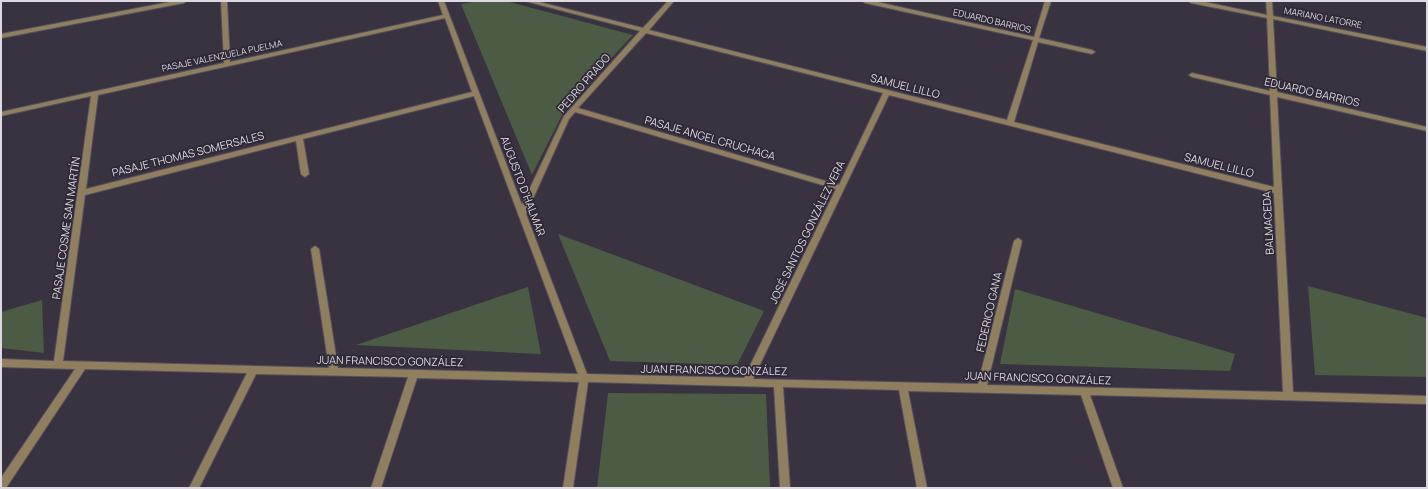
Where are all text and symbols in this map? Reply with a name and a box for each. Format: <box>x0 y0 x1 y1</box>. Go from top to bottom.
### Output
street label: MARIANO LATORRE <box>1283 4 1363 31</box>
street label: EDUARDO BARRIOS <box>952 5 1033 36</box>
street label: PASAJE VALENZUELA PUELMA <box>160 36 284 75</box>
street label: PEDRO PRADO <box>554 50 613 115</box>
street label: SAMUEL LILLO <box>869 70 942 101</box>
street label: EDUARDO BARRIOS <box>1263 73 1361 110</box>
street label: PASAJE ANGEL CRUCHAGA <box>643 112 777 163</box>
street label: PASAJE THOMAS SOMERSALES <box>110 127 266 180</box>
street label: AUGUSTO D'HALMAR <box>497 134 550 238</box>
street label: SAMUEL LILLO <box>1183 149 1256 180</box>
street label: PASAJE COSME SAN MARTÍN <box>48 156 83 300</box>
street label: JOSÉ SANTOS GONZÁLEZ VERA <box>765 158 848 306</box>
street label: BALMACEDA <box>1258 191 1277 255</box>
street label: FEDERICO GANA <box>972 270 1005 354</box>
street label: JUAN FRANCISCO GONZÁLEZ <box>316 352 464 369</box>
street label: JUAN FRANCISCO GONZÁLEZ <box>640 361 788 378</box>
street label: JUAN FRANCISCO GONZÁLEZ <box>964 367 1112 388</box>

